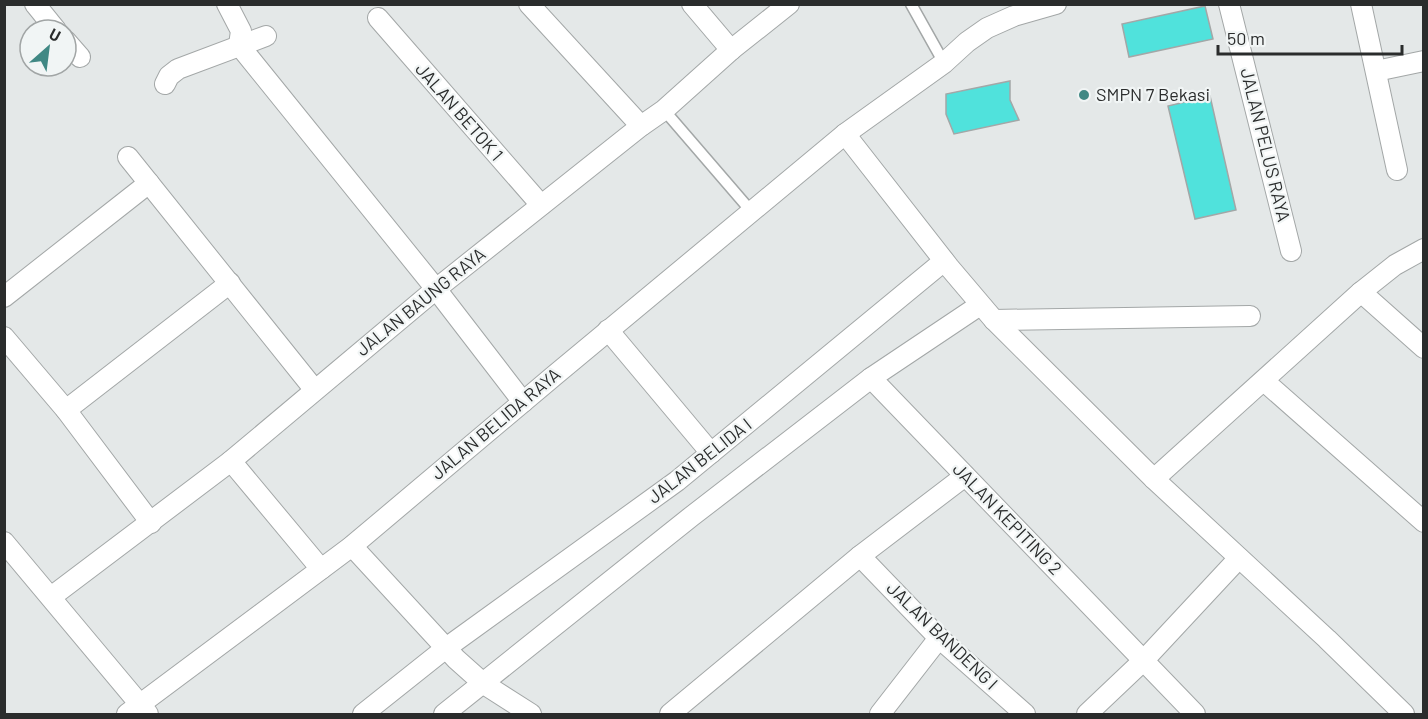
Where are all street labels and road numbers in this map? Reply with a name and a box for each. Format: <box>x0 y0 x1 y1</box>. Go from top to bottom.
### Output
street label: JALAN BETOK 1 <box>411 58 508 165</box>
street label: JALAN PELUS RAYA <box>1236 66 1296 224</box>
street label: JALAN BAUNG RAYA <box>351 242 490 360</box>
street label: JALAN BELIDA RAYA <box>426 363 565 484</box>
street label: JALAN BELIDA I <box>643 413 756 508</box>
street label: JALAN KEPITING 2 <box>949 458 1067 579</box>
street label: JALAN BANDENG I <box>883 577 1003 694</box>

